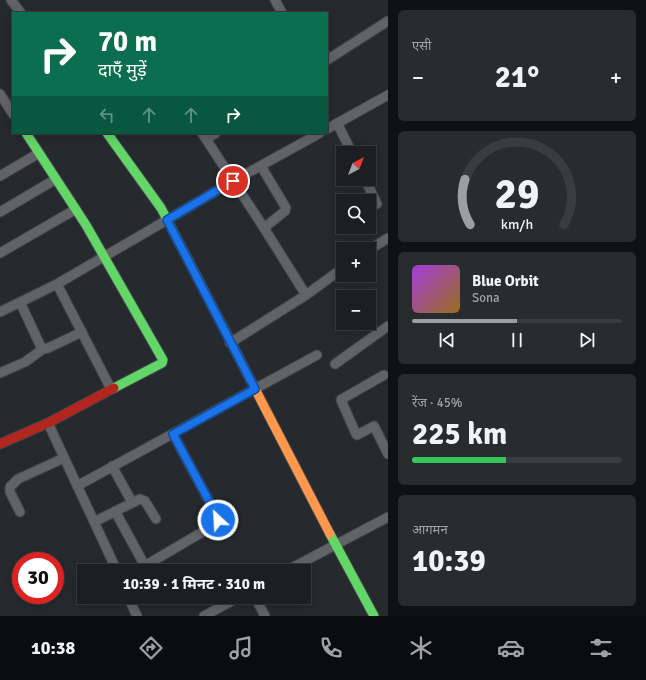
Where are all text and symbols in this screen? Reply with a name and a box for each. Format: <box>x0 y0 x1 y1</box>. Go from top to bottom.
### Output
text: 70 m <box>98 25 157 59</box>
icon: right <box>32 28 84 80</box>
text: एसी <box>412 38 431 54</box>
text: दाएँ मुड़ें <box>98 59 147 81</box>
text: 21° <box>495 59 539 96</box>
text: − <box>412 64 424 91</box>
text: + <box>610 64 622 91</box>
icon: left <box>96 104 118 126</box>
icon: ahead <box>138 104 160 126</box>
icon: ahead <box>180 104 202 126</box>
icon: right <box>222 104 244 126</box>
north arrow <box>336 146 376 186</box>
map controls <box>336 146 376 330</box>
pin <box>216 164 250 198</box>
text: 29 <box>495 169 539 220</box>
icon: arrive <box>222 170 244 192</box>
button: search <box>336 194 376 234</box>
text: km/h <box>501 215 533 232</box>
button: + <box>336 242 376 282</box>
text: Blue Orbit <box>472 272 539 290</box>
button: − <box>336 290 376 330</box>
text: Sona <box>472 290 500 306</box>
icon: previous <box>436 329 458 351</box>
icon: pause <box>506 329 528 351</box>
icon: next <box>576 329 598 351</box>
text: रेंज · 45% <box>412 395 462 411</box>
text: 225 km <box>412 416 507 453</box>
position arrow <box>197 499 239 541</box>
text: आगमन <box>412 522 448 538</box>
text: 10:39 <box>412 543 486 580</box>
speed limit sign: 30 <box>12 552 64 604</box>
text: 10:39 · 1 मिनट · 310 m <box>123 575 265 593</box>
icon: directions <box>137 634 165 662</box>
icon: music <box>227 634 255 662</box>
icon: phone <box>317 634 345 662</box>
icon: climate <box>407 634 435 662</box>
icon: car <box>497 634 525 662</box>
icon: filters <box>587 634 615 662</box>
text: 10:38 <box>31 637 75 659</box>

